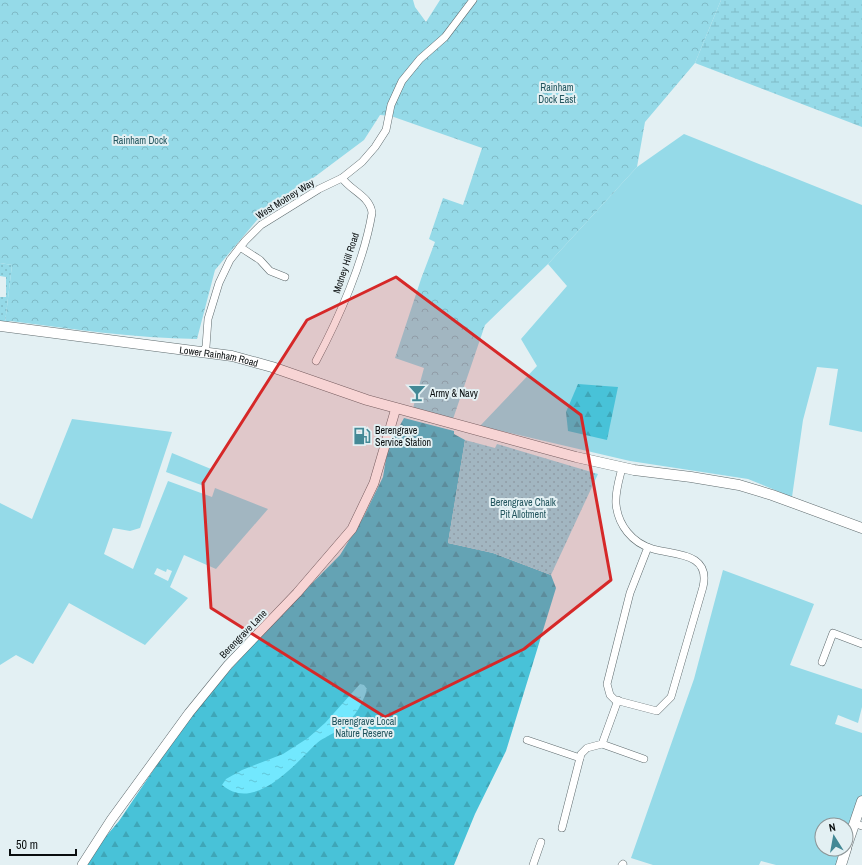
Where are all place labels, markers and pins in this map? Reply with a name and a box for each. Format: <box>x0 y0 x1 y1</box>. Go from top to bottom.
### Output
bar icon: Army & Navy <box>407 383 427 403</box>
place label: Army & Navy <box>429 387 479 400</box>
place label: Berengrave Service Station <box>375 424 431 449</box>
fuel station icon: Berengrave Service Station <box>352 426 372 446</box>

